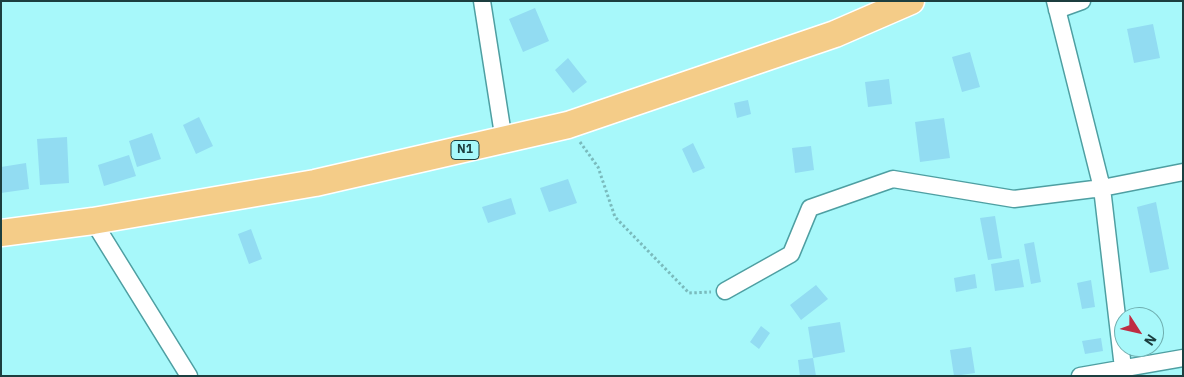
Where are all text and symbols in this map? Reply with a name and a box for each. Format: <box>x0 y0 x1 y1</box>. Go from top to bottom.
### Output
road number: N1 <box>451 140 479 160</box>
north arrow <box>1114 307 1164 357</box>
text: N <box>1140 331 1161 349</box>

